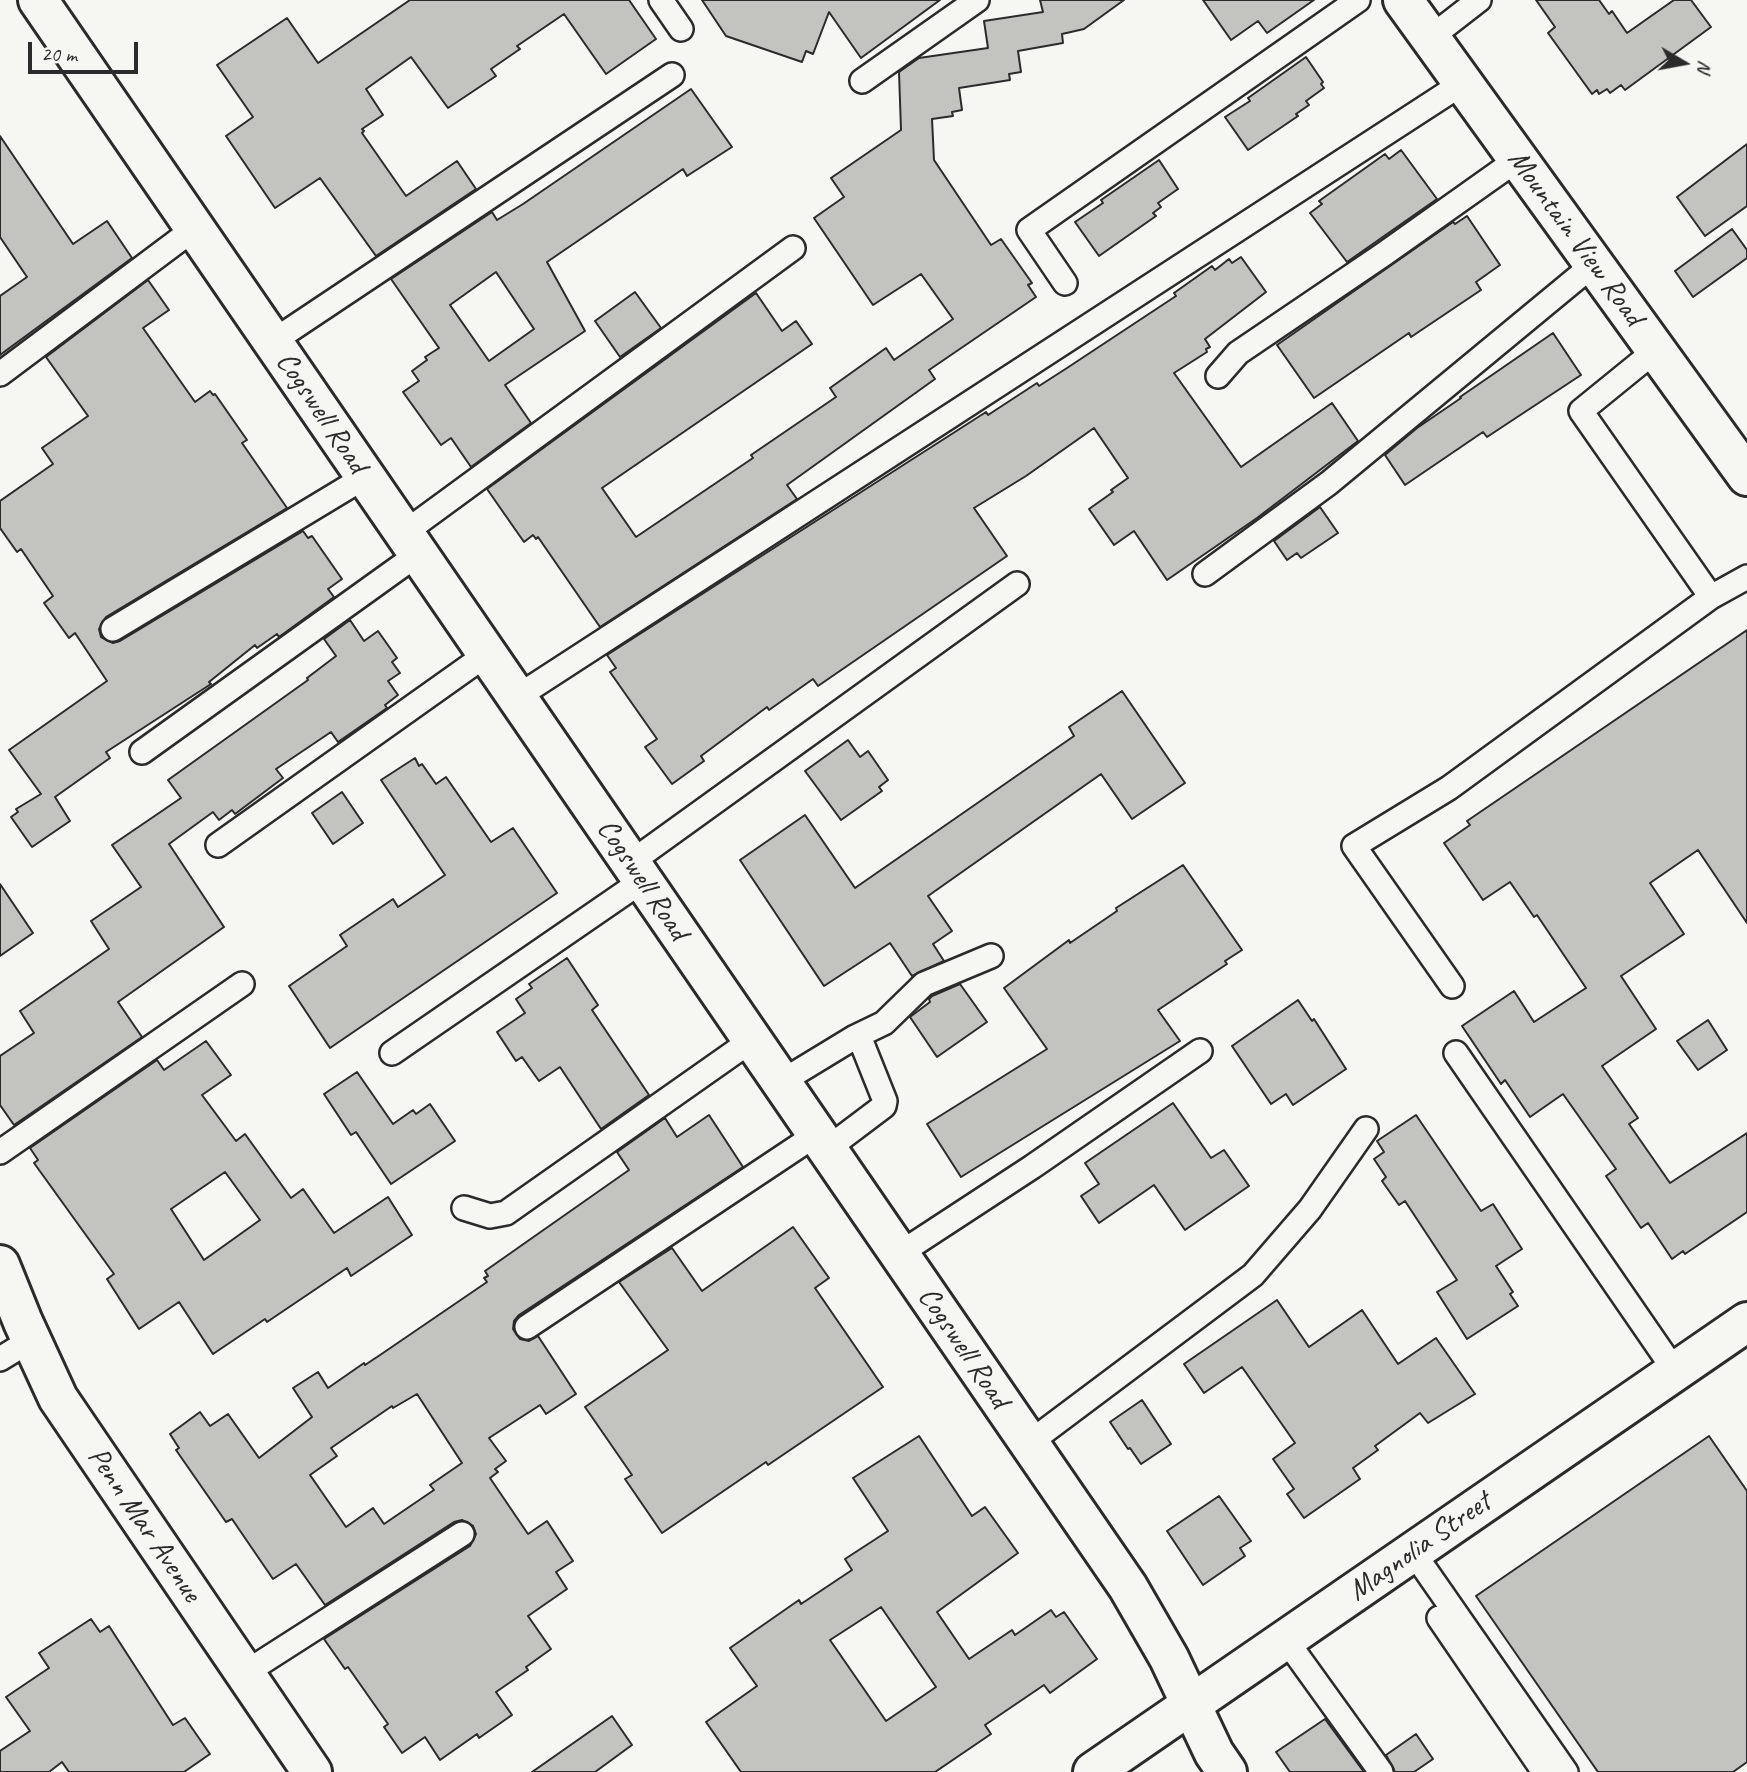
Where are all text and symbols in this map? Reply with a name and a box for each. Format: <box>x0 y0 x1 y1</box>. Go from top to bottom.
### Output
scale bar <box>32 28 142 72</box>
north arrow <box>1649 28 1719 98</box>
text: 20 m <box>41 41 77 67</box>
text: N <box>1692 59 1718 75</box>
street label: Mountain View Road <box>1499 143 1651 333</box>
street label: Cogswell Road <box>267 346 375 480</box>
street label: Cogswell Road <box>588 813 696 947</box>
street label: Cogswell Road <box>909 1281 1017 1415</box>
street label: Penn Mar Avenue <box>79 1441 209 1609</box>
street label: Magnolia Street <box>1342 1485 1498 1609</box>

